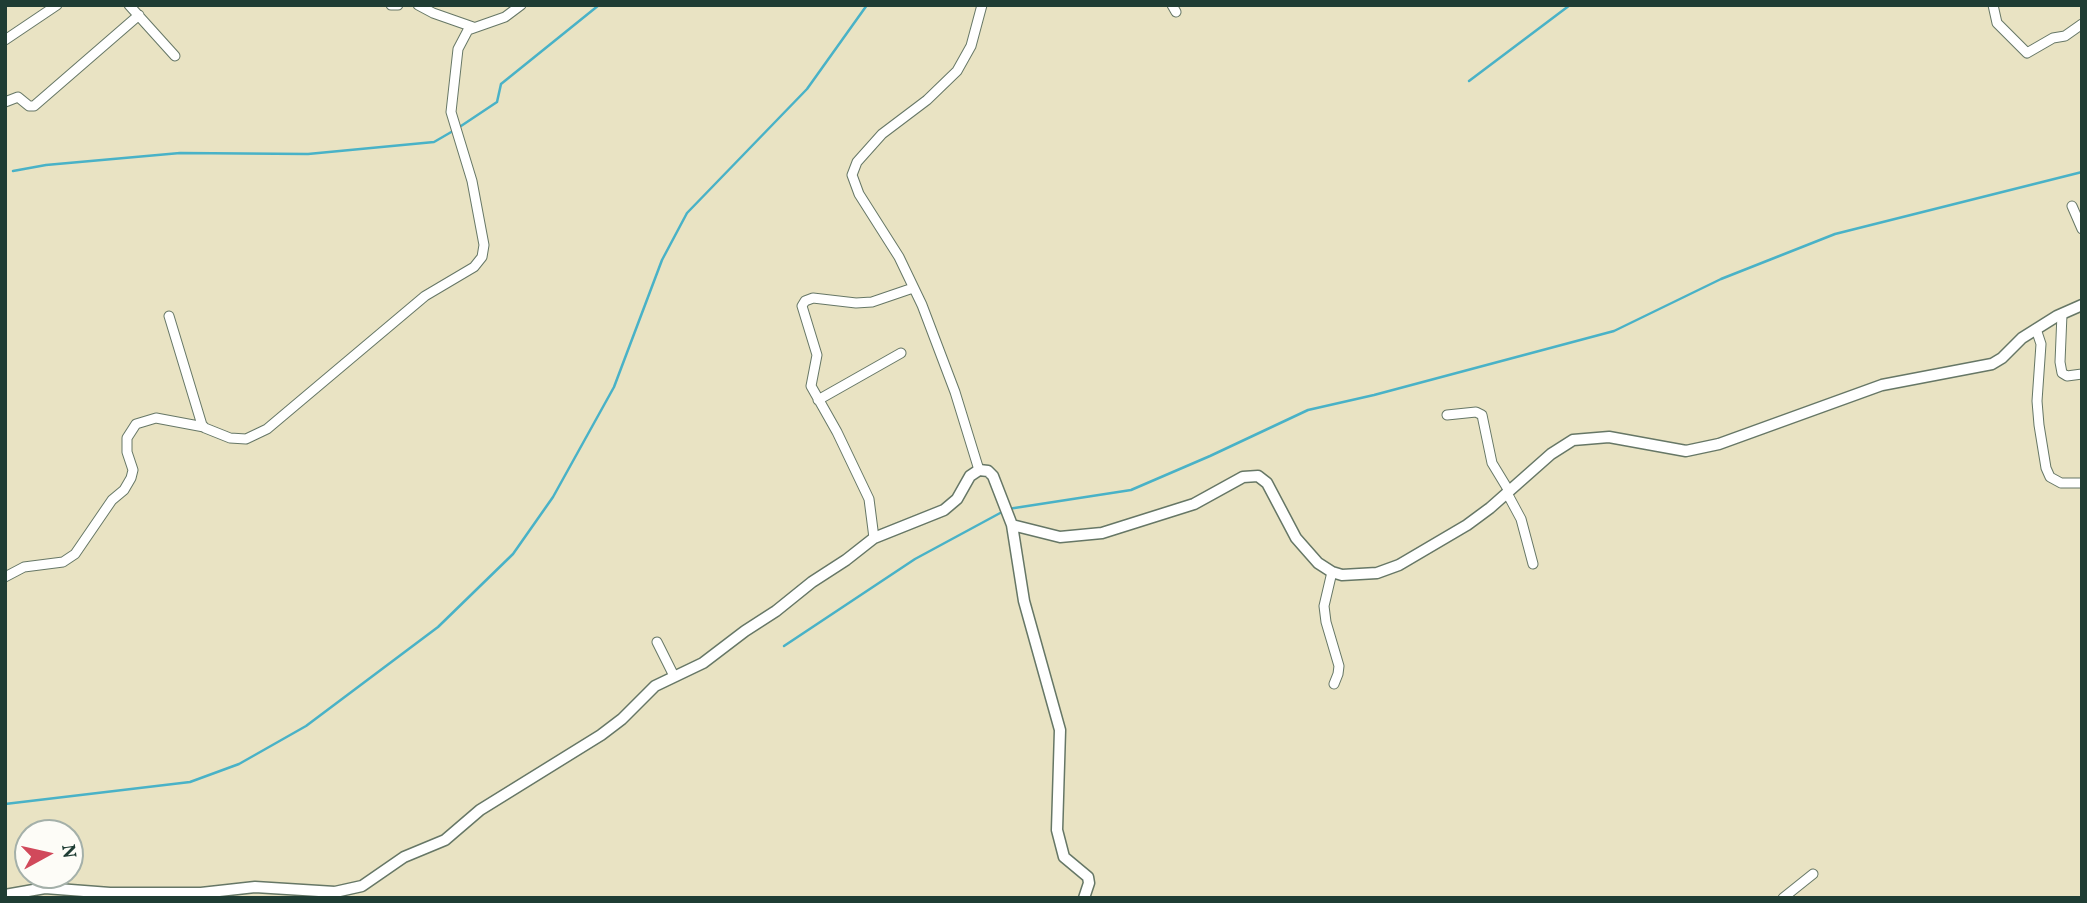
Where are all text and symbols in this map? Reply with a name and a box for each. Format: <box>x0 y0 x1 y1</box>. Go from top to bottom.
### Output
north arrow <box>14 819 84 889</box>
text: N <box>54 843 82 860</box>

